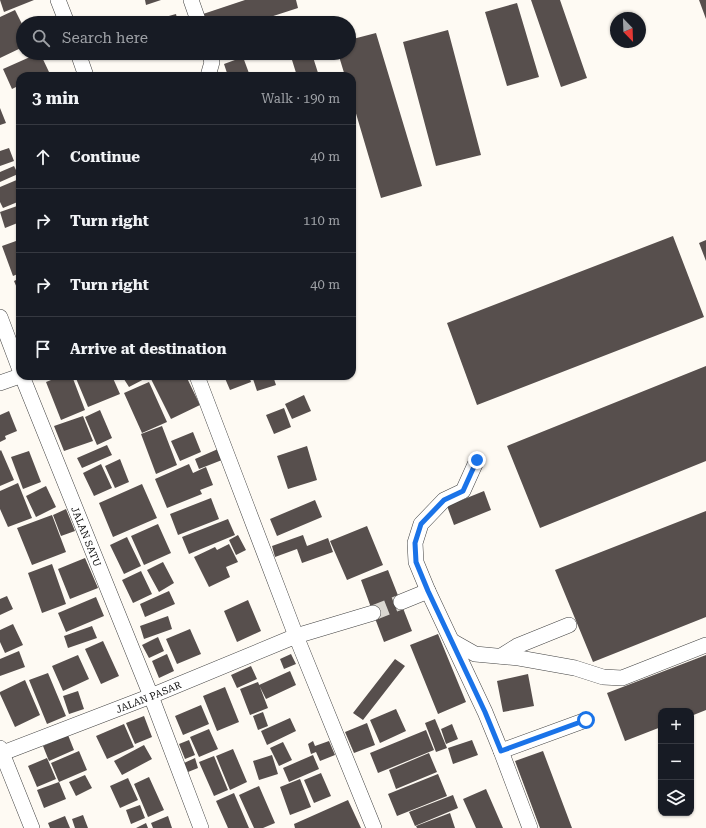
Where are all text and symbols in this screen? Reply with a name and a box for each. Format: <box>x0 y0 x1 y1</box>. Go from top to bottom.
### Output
north arrow <box>610 12 646 48</box>
search box <box>16 16 356 60</box>
icon: search <box>30 27 52 49</box>
text: Search here <box>62 29 148 47</box>
text: 3 min <box>32 88 79 108</box>
text: Walk · 190 m <box>261 91 340 106</box>
icon: ahead <box>32 146 54 168</box>
text: Continue <box>70 148 140 166</box>
text: 40 m <box>310 149 340 164</box>
icon: right <box>32 210 54 232</box>
text: Turn right <box>70 212 149 230</box>
text: 110 m <box>303 213 340 228</box>
icon: right <box>32 274 54 296</box>
text: Turn right <box>70 276 149 294</box>
text: 40 m <box>310 277 340 292</box>
icon: arrive <box>32 338 54 360</box>
text: Arrive at destination <box>70 340 226 358</box>
route end <box>468 451 486 469</box>
street label: JALAN SATU <box>69 505 103 568</box>
street label: JALAN PASAR <box>114 679 183 715</box>
map controls <box>658 708 694 816</box>
button: + <box>658 708 694 744</box>
route start <box>577 711 595 729</box>
button: − <box>658 744 694 780</box>
button: layers <box>658 780 694 816</box>

